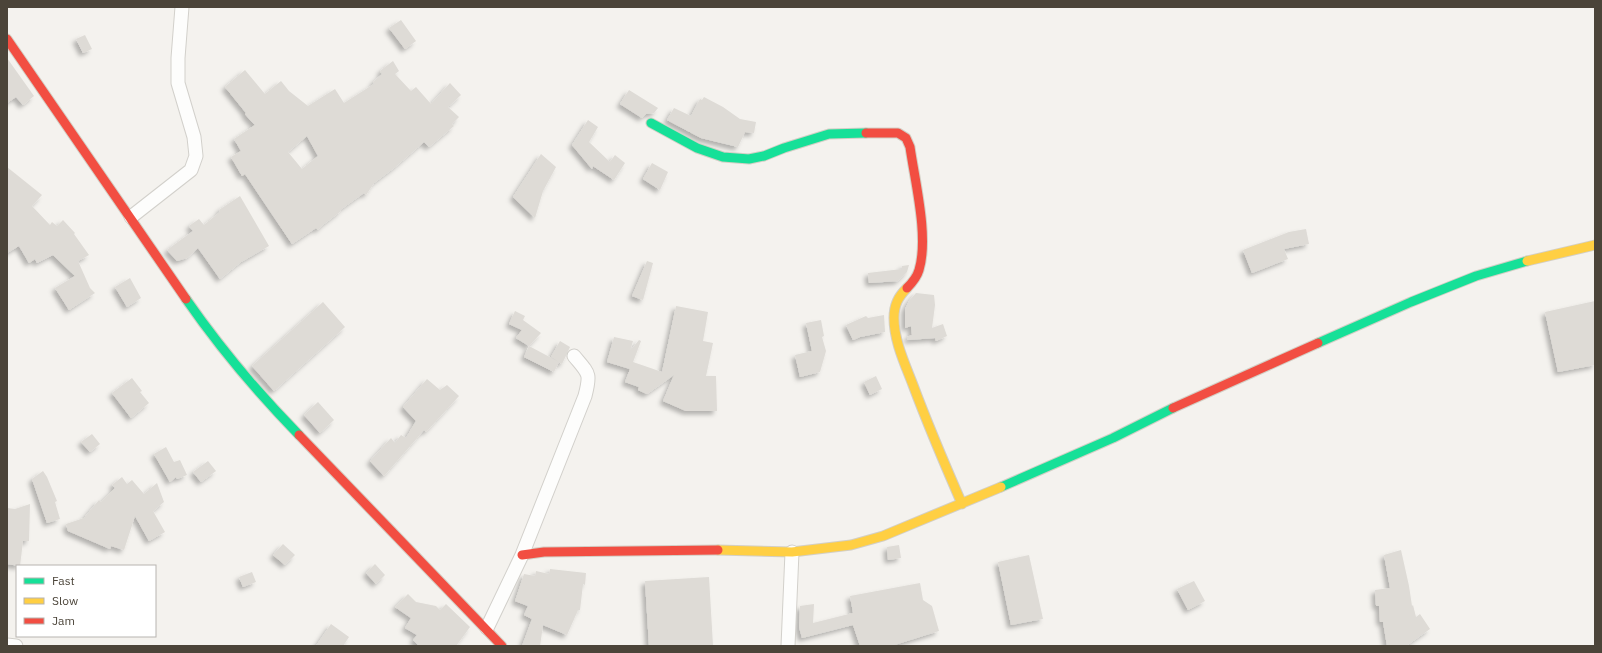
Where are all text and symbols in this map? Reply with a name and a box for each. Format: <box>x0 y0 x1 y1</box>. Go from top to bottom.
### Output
legend <box>16 565 156 637</box>
text: Fast <box>52 573 75 588</box>
text: Slow <box>52 593 78 608</box>
text: Jam <box>52 613 75 628</box>

